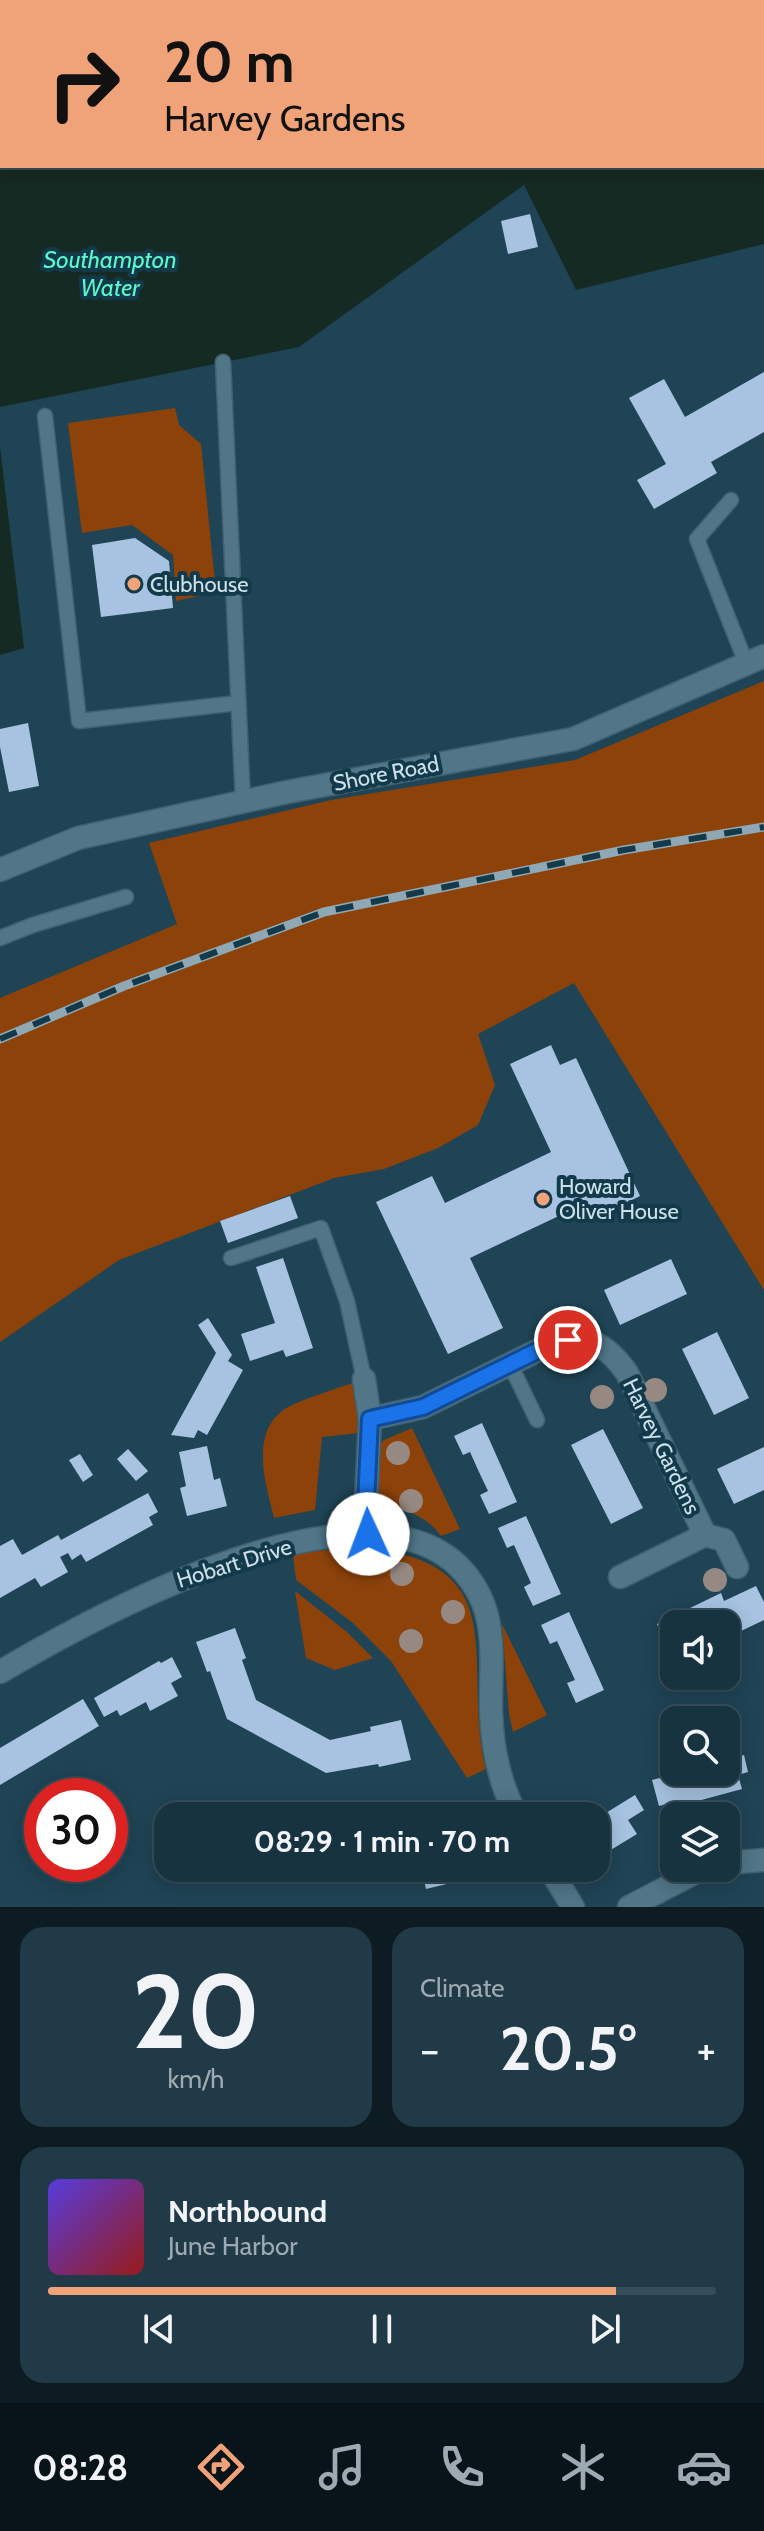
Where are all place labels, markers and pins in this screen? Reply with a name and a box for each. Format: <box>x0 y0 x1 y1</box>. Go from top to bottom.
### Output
place label: Clubhouse <box>150 571 248 598</box>
marker: Clubhouse <box>125 575 143 593</box>
place label: Howard Oliver House <box>559 1173 679 1225</box>
marker: Howard Oliver House <box>534 1190 552 1208</box>
pin <box>534 1306 602 1374</box>

